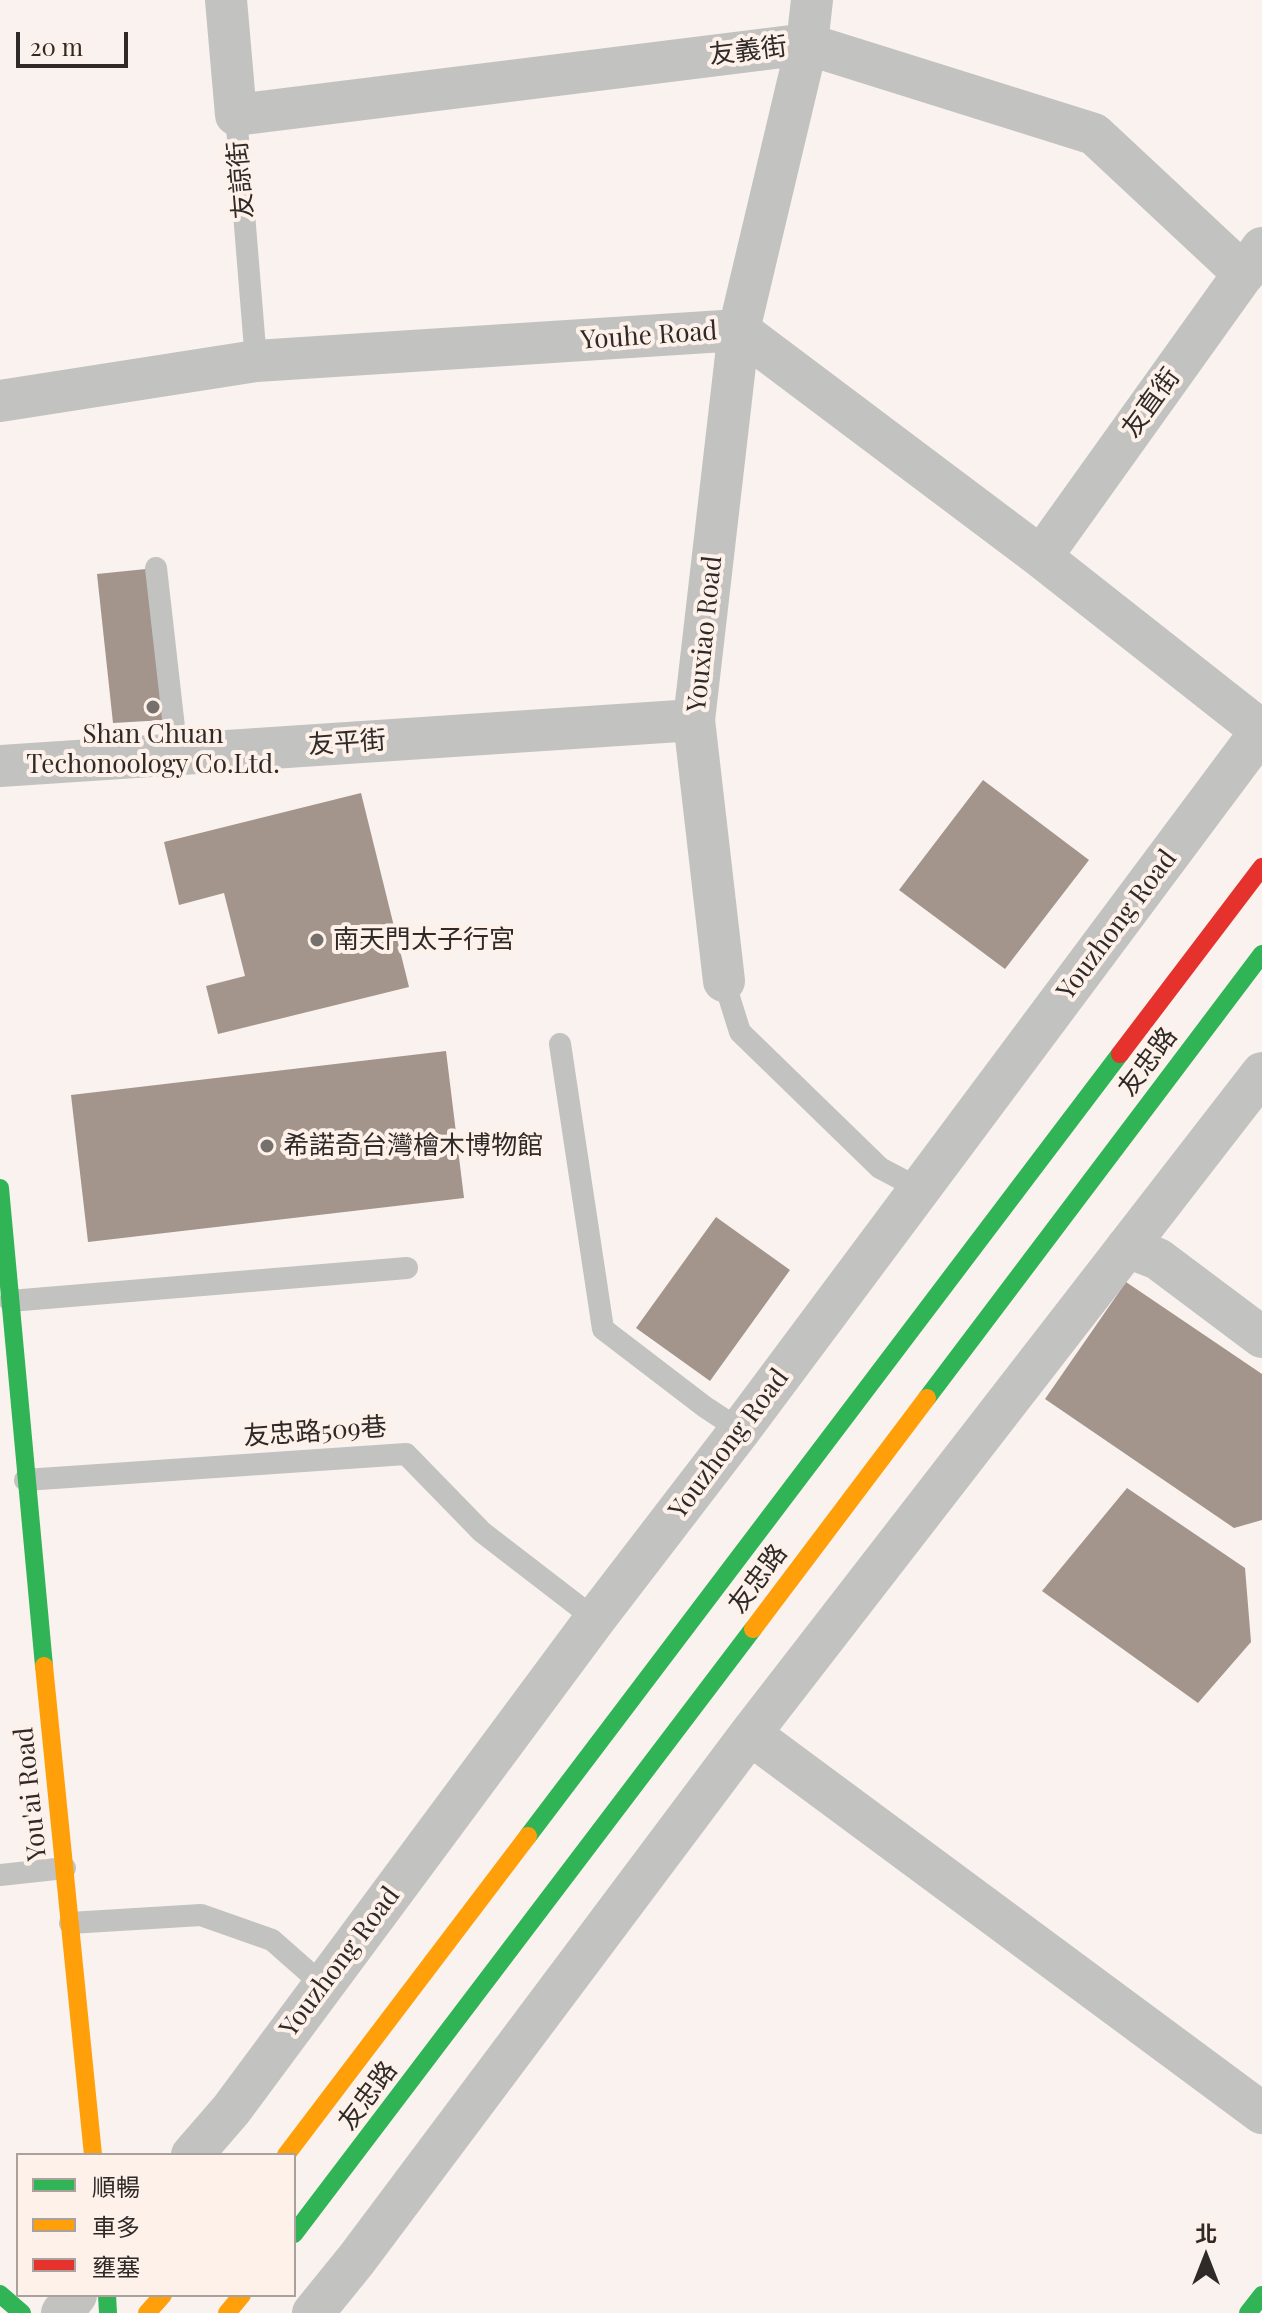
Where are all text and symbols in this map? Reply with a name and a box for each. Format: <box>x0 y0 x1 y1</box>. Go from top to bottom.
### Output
scale bar <box>20 16 132 66</box>
text: 20 m <box>30 30 83 62</box>
street label: 友義街 <box>707 31 789 71</box>
street label: 友諒街 <box>222 140 260 220</box>
street label: Youhe Road <box>580 316 718 356</box>
street label: 友直街 <box>1115 362 1187 444</box>
street label: Youxiao Road <box>681 554 729 714</box>
marker: Shan Chuan Techonoology Co.Ltd. <box>144 698 162 716</box>
place label: Shan Chuan Techonoology Co.Ltd. <box>26 719 280 780</box>
street label: 友平街 <box>307 725 387 761</box>
street label: Youzhong Road <box>1051 844 1183 1006</box>
place label: 南天門太子行宮 <box>333 924 515 956</box>
marker: 南天門太子行宮 <box>308 931 326 949</box>
street label: 友忠路 <box>1112 1021 1184 1103</box>
place label: 希諾奇台灣檜木博物館 <box>283 1130 543 1162</box>
marker: 希諾奇台灣檜木博物館 <box>258 1137 276 1155</box>
street label: Youzhong Road <box>663 1363 795 1525</box>
street label: 友忠路509巷 <box>242 1411 388 1453</box>
street label: 友忠路 <box>722 1538 794 1620</box>
street label: You'ai Road <box>8 1726 54 1862</box>
street label: Youzhong Road <box>274 1881 406 2043</box>
street label: 友忠路 <box>332 2055 404 2137</box>
legend <box>16 2153 296 2297</box>
text: 順暢 <box>92 2170 140 2202</box>
text: 車多 <box>92 2210 140 2242</box>
north arrow <box>1166 2217 1246 2297</box>
text: 北 <box>1195 2218 1217 2248</box>
text: 壅塞 <box>92 2250 140 2282</box>

